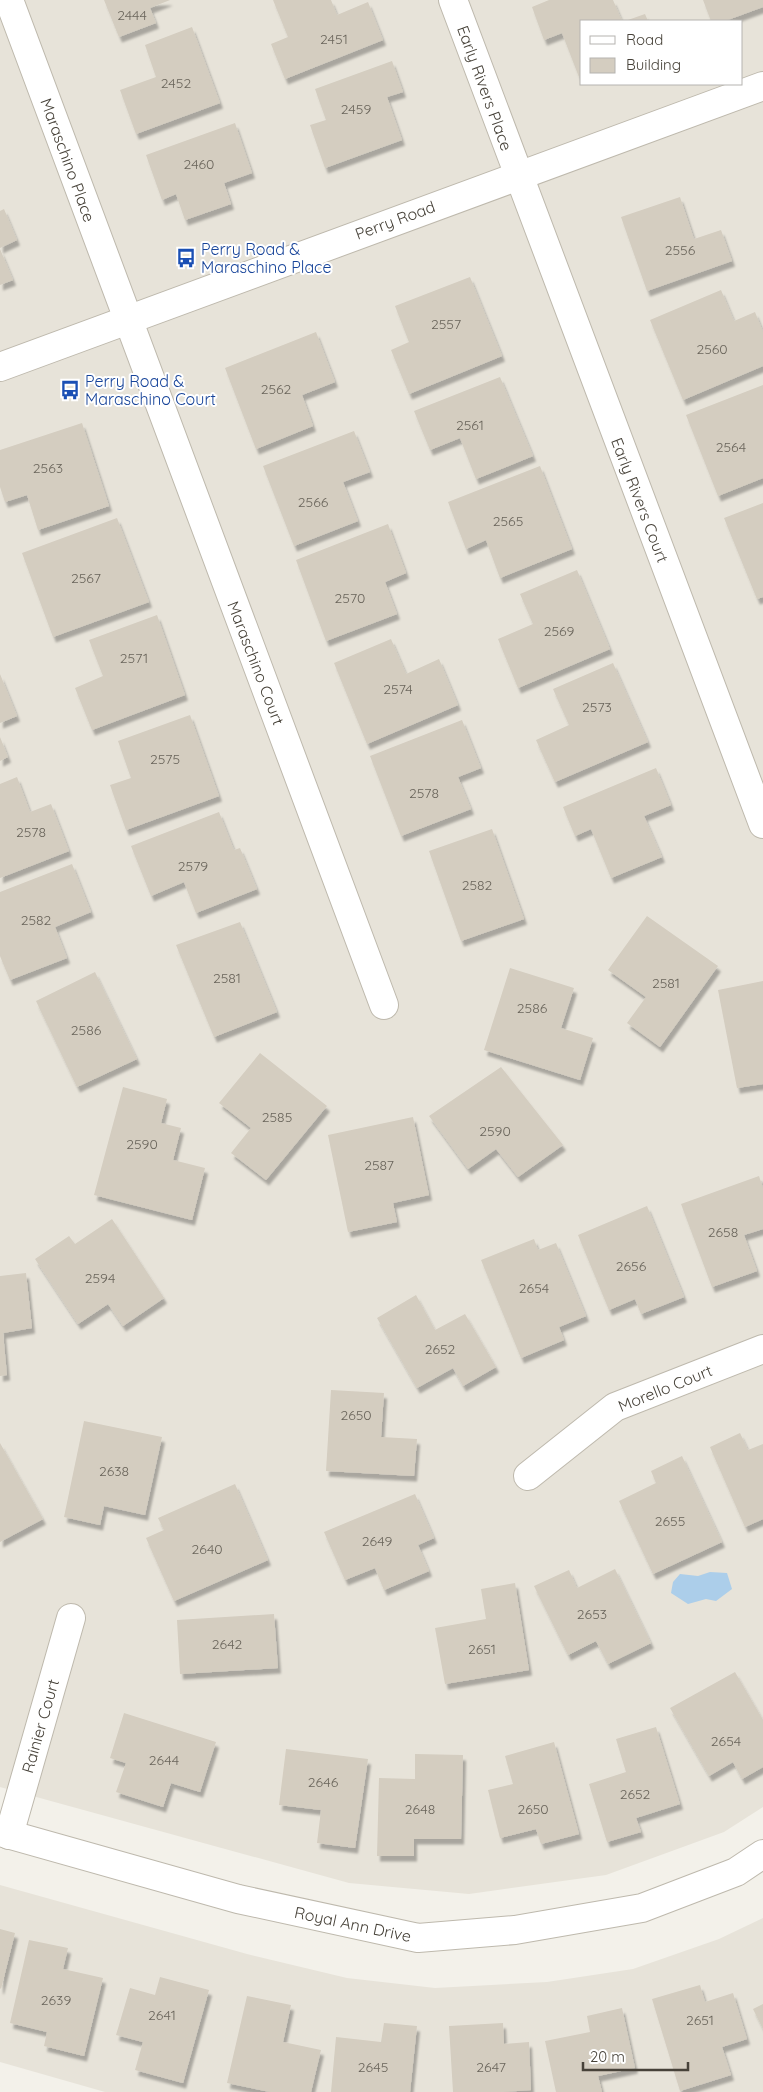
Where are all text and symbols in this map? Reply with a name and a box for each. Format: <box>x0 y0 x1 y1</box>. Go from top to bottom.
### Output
house number: 2444 <box>117 6 147 24</box>
legend <box>580 20 743 85</box>
street label: Early Rivers Place <box>453 23 517 153</box>
house number: 2451 <box>320 30 348 48</box>
text: Road <box>626 30 663 49</box>
text: Building <box>626 55 681 74</box>
house number: 2452 <box>161 74 191 92</box>
street label: Maraschino Place <box>36 95 100 225</box>
house number: 2459 <box>341 100 371 118</box>
house number: 2460 <box>184 155 214 173</box>
street label: Perry Road <box>352 196 438 244</box>
place label: Perry Road & Maraschino Place <box>201 239 331 277</box>
house number: 2556 <box>665 241 696 259</box>
bus stop icon: Perry Road & Maraschino Place <box>175 247 197 269</box>
house number: 2557 <box>431 315 461 333</box>
house number: 2560 <box>696 340 728 358</box>
place label: Perry Road & Maraschino Court <box>85 371 216 409</box>
bus stop icon: Perry Road & Maraschino Court <box>59 379 81 401</box>
house number: 2562 <box>261 380 292 398</box>
house number: 2561 <box>456 416 484 434</box>
street label: Early Rivers Court <box>607 435 673 565</box>
house number: 2564 <box>716 438 746 456</box>
house number: 2563 <box>33 459 63 477</box>
house number: 2566 <box>298 493 329 511</box>
house number: 2565 <box>493 512 523 530</box>
house number: 2567 <box>71 569 101 587</box>
house number: 2570 <box>335 589 365 607</box>
street label: Maraschino Court <box>223 598 289 728</box>
house number: 2569 <box>544 622 575 640</box>
house number: 2571 <box>120 649 148 667</box>
house number: 2574 <box>383 680 413 698</box>
house number: 2573 <box>582 698 612 716</box>
house number: 2575 <box>150 750 180 768</box>
house number: 2578 <box>409 784 439 802</box>
house number: 2578 <box>16 823 46 841</box>
house number: 2579 <box>178 857 208 875</box>
house number: 2582 <box>462 876 493 894</box>
house number: 2582 <box>21 911 52 929</box>
house number: 2581 <box>213 969 241 987</box>
house number: 2581 <box>652 974 680 992</box>
house number: 2586 <box>517 999 548 1017</box>
house number: 2586 <box>71 1021 102 1039</box>
house number: 2585 <box>262 1108 292 1126</box>
house number: 2590 <box>479 1122 511 1140</box>
house number: 2590 <box>126 1135 158 1153</box>
house number: 2587 <box>364 1156 394 1174</box>
house number: 2658 <box>708 1223 738 1241</box>
house number: 2656 <box>616 1257 647 1275</box>
house number: 2594 <box>85 1269 115 1287</box>
house number: 2654 <box>519 1279 549 1297</box>
house number: 2652 <box>425 1340 456 1358</box>
street label: Morello Court <box>615 1360 715 1416</box>
house number: 2650 <box>340 1406 372 1424</box>
house number: 2638 <box>99 1462 129 1480</box>
house number: 2655 <box>655 1512 685 1530</box>
house number: 2649 <box>362 1532 392 1550</box>
house number: 2640 <box>191 1540 223 1558</box>
house number: 2653 <box>577 1605 607 1623</box>
house number: 2642 <box>212 1635 243 1653</box>
house number: 2651 <box>468 1640 496 1658</box>
street label: Rainier Court <box>17 1677 63 1775</box>
house number: 2654 <box>711 1732 741 1750</box>
house number: 2644 <box>149 1751 179 1769</box>
house number: 2646 <box>308 1773 339 1791</box>
house number: 2652 <box>620 1785 651 1803</box>
house number: 2648 <box>405 1800 435 1818</box>
house number: 2650 <box>517 1800 549 1818</box>
street label: Royal Ann Drive <box>293 1902 413 1946</box>
house number: 2639 <box>41 1991 71 2009</box>
house number: 2641 <box>148 2006 176 2024</box>
house number: 2651 <box>686 2011 714 2029</box>
scale bar <box>583 2040 688 2072</box>
text: 20 m <box>590 2047 625 2066</box>
house number: 2645 <box>358 2058 388 2076</box>
house number: 2647 <box>476 2058 506 2076</box>

